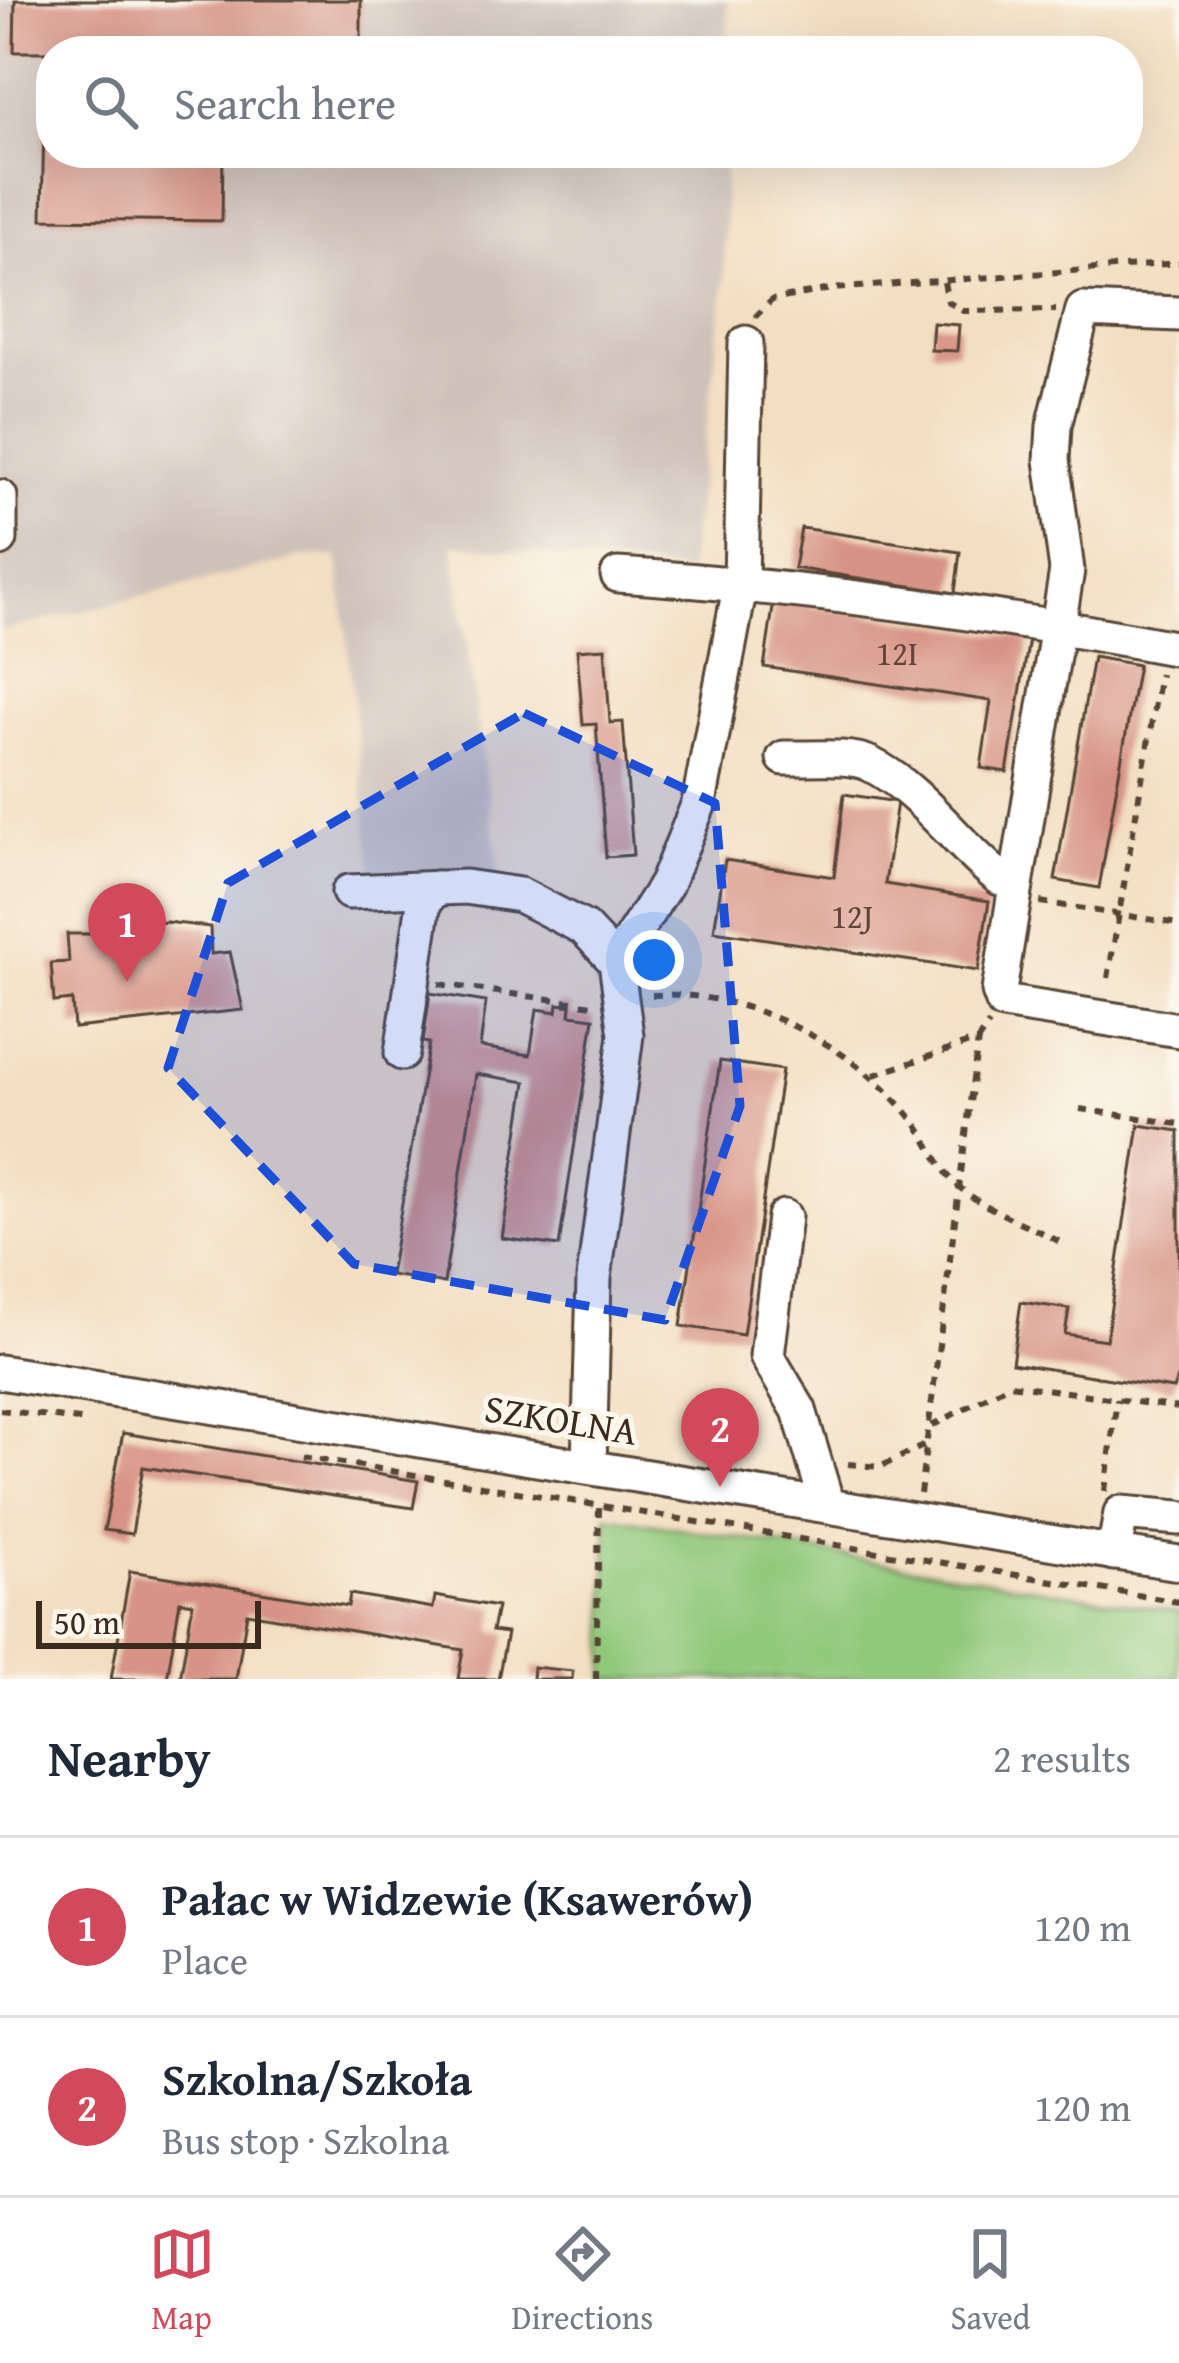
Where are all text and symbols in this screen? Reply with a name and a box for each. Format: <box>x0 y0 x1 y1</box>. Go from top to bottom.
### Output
search box <box>36 36 1143 168</box>
icon: search <box>78 69 144 135</box>
text: Search here <box>174 70 396 135</box>
house number: 12I <box>876 629 918 677</box>
pin: 1 <box>88 883 166 982</box>
house number: 12J <box>831 892 873 940</box>
your location <box>624 930 684 990</box>
street label: SZKOLNA <box>481 1378 642 1459</box>
pin: 2 <box>681 1388 759 1487</box>
scale bar <box>36 1595 261 1648</box>
text: 50 m <box>54 1598 120 1646</box>
text: Nearby <box>48 1720 211 1795</box>
text: 2 results <box>993 1729 1131 1786</box>
text: Pałac w Widzewie (Ksawerów) <box>162 1866 753 1931</box>
text: 1 <box>77 1898 97 1955</box>
text: 120 m <box>1034 1898 1131 1955</box>
text: Place <box>162 1931 248 1988</box>
text: Szkolna/Szkoła <box>162 2046 472 2111</box>
text: 2 <box>77 2078 97 2135</box>
text: 120 m <box>1034 2078 1131 2135</box>
text: Bus stop · Szkolna <box>162 2111 449 2168</box>
tab: Map <box>149 2221 215 2341</box>
tab: Directions <box>512 2221 653 2341</box>
tab: Saved <box>951 2221 1030 2341</box>

